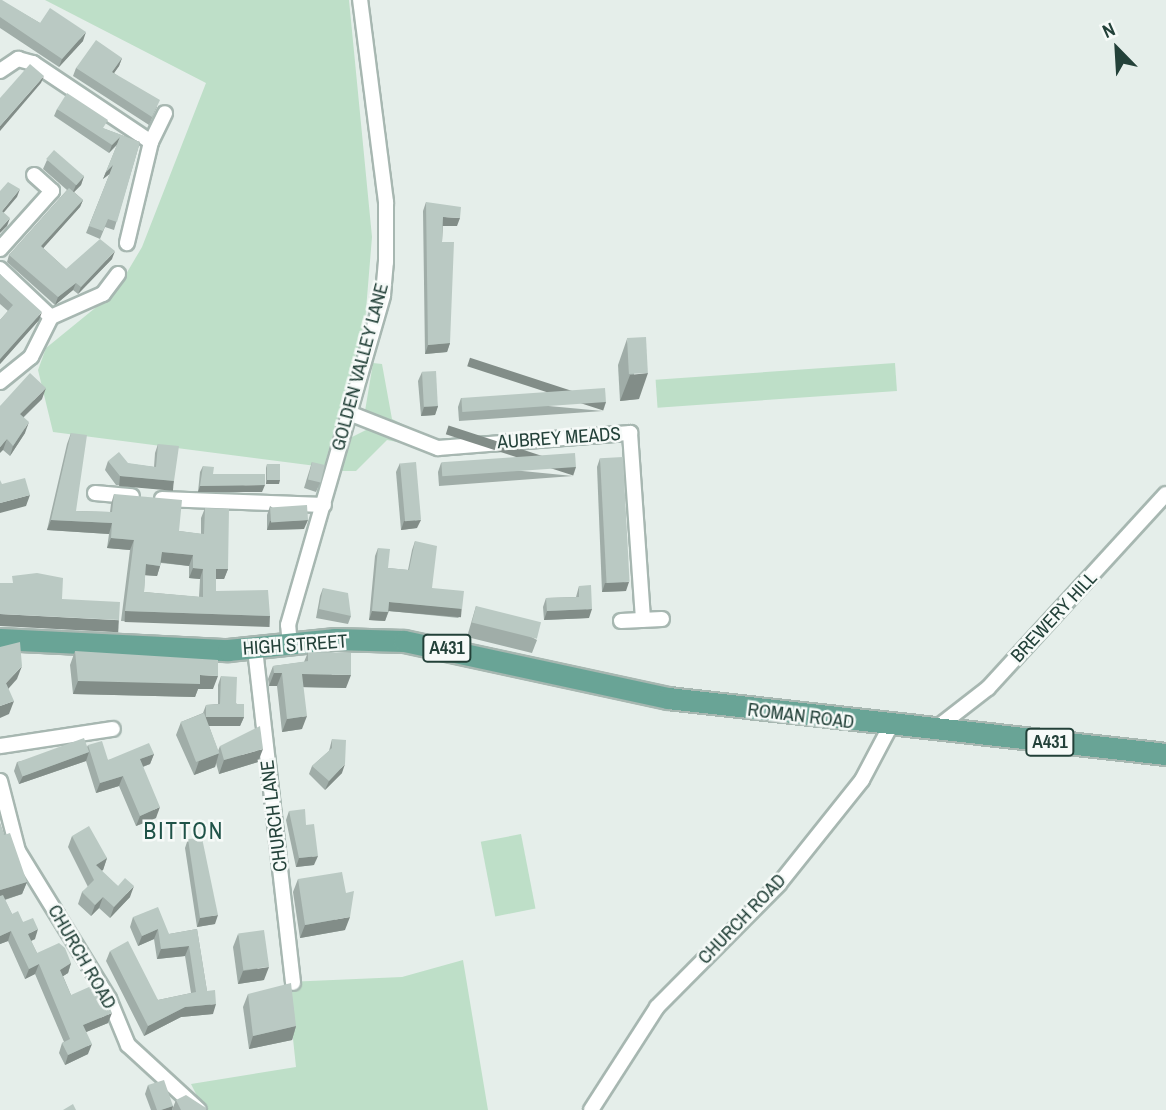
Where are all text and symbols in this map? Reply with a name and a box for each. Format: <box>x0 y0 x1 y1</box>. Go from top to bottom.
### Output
north arrow <box>1082 14 1152 84</box>
text: N <box>1098 16 1119 44</box>
street label: GOLDEN VALLEY LANE <box>327 281 393 453</box>
street label: AUBREY MEADS <box>496 422 622 454</box>
street label: BREWERY HILL <box>1006 567 1102 667</box>
street label: HIGH STREET <box>242 630 348 660</box>
road number: A431 <box>421 634 473 662</box>
street label: ROMAN ROAD <box>746 698 856 734</box>
road number: A431 <box>1024 728 1076 756</box>
street label: CHURCH LANE <box>256 759 292 873</box>
district label: BITTON <box>144 817 224 845</box>
street label: CHURCH ROAD <box>693 869 791 969</box>
street label: CHURCH ROAD <box>43 901 121 1013</box>

